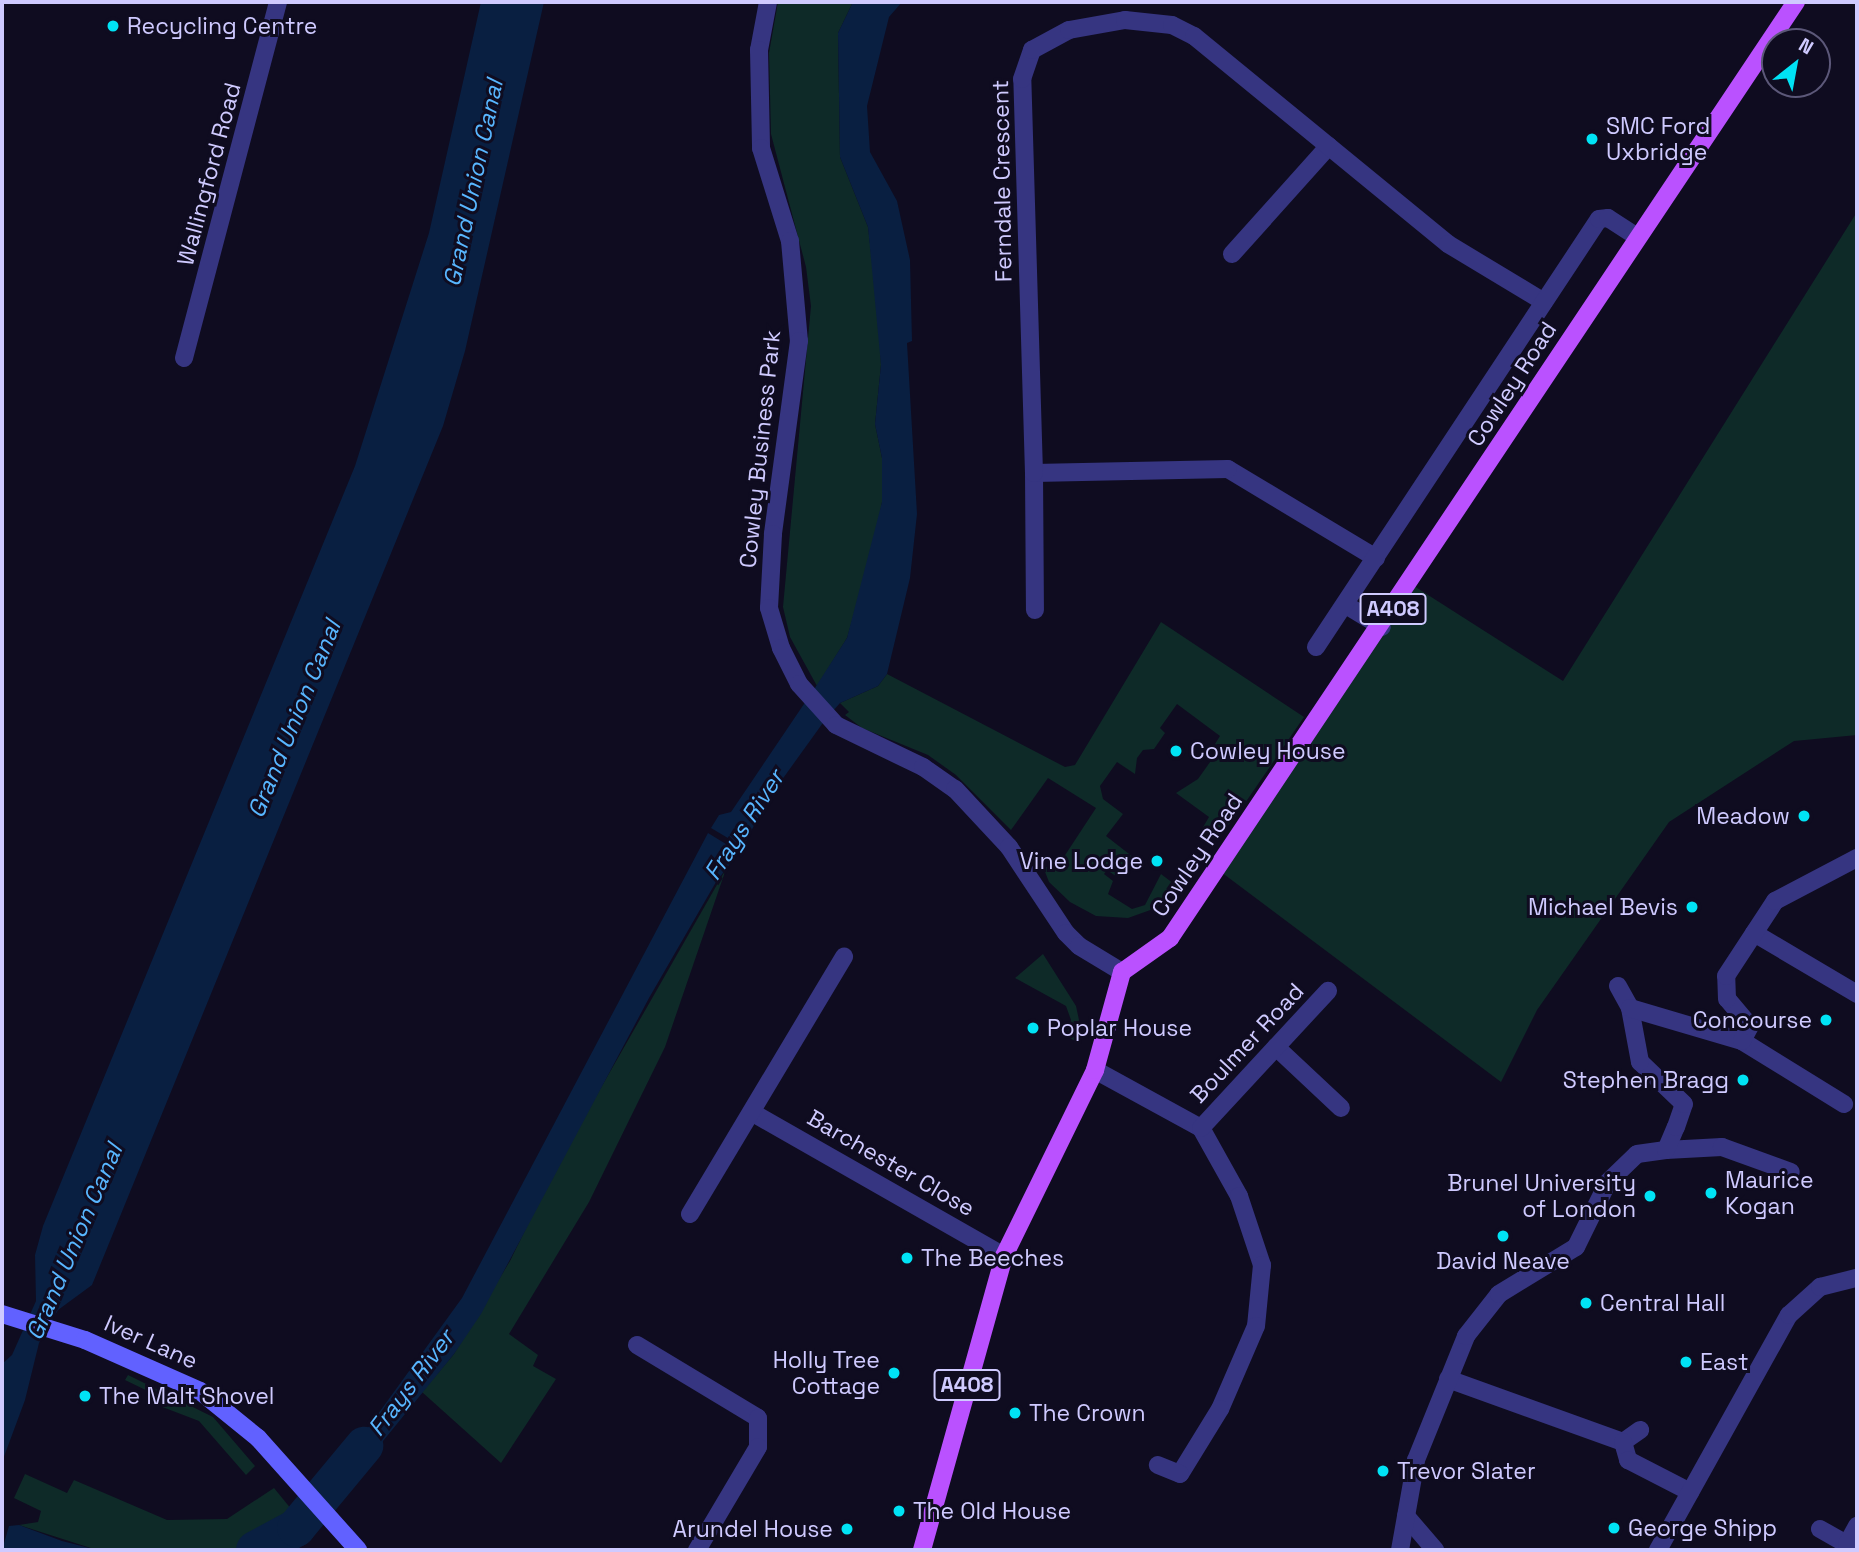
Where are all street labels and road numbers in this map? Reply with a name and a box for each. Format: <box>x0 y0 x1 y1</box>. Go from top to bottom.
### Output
street label: Wallingford Road <box>171 80 247 268</box>
street label: Ferndale Crescent <box>986 80 1018 282</box>
street label: Cowley Road <box>1462 317 1562 451</box>
street label: Cowley Business Park <box>734 329 786 569</box>
road number: A408 <box>1358 592 1428 626</box>
street label: Cowley Road <box>1146 788 1248 922</box>
street label: Boulmer Road <box>1185 977 1309 1109</box>
street label: Barchester Close <box>802 1104 980 1222</box>
street label: Iver Lane <box>100 1309 202 1375</box>
road number: A408 <box>932 1368 1002 1402</box>

